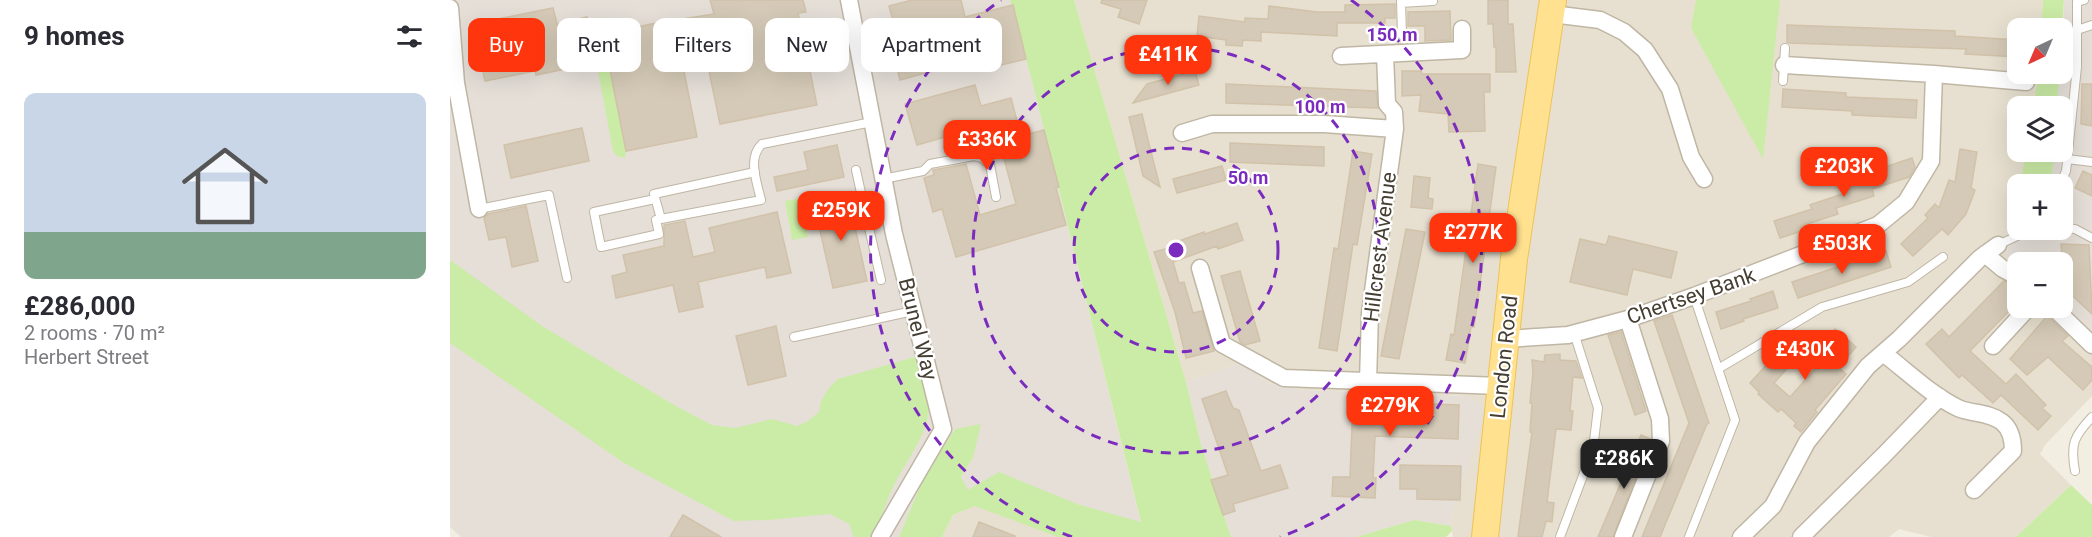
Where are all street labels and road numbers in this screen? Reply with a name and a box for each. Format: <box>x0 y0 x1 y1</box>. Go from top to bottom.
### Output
street label: Hillcrest Avenue <box>1359 171 1401 323</box>
street label: Chertsey Bank <box>1623 263 1759 329</box>
street label: Brunel Way <box>894 275 942 383</box>
street label: London Road <box>1486 294 1522 420</box>

